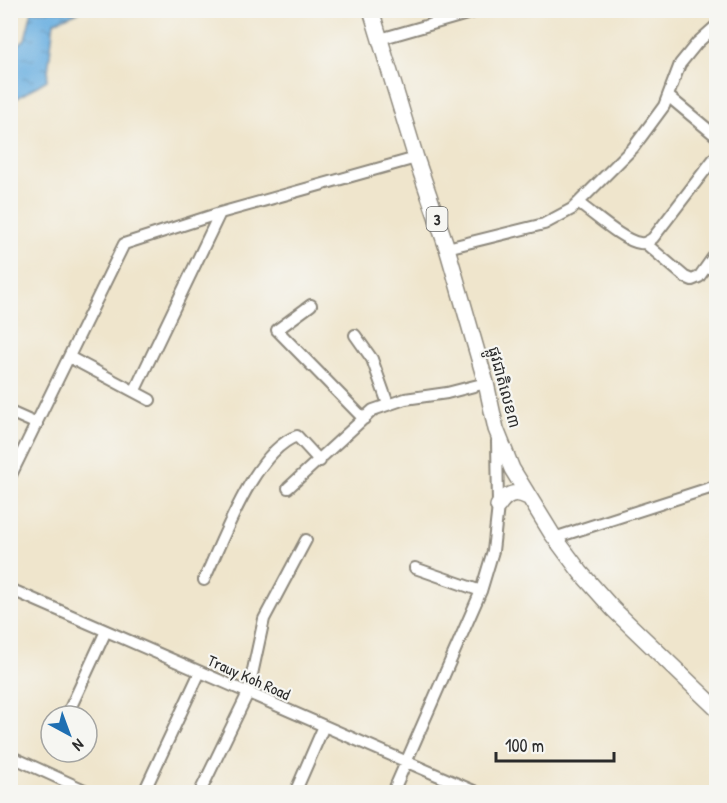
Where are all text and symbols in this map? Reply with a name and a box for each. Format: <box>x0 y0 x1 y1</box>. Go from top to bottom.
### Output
road number: 3 <box>426 207 448 231</box>
street label: ផ្លូវជាតិលេខ៣ <box>480 344 526 431</box>
street label: Trauy Koh Road <box>204 649 294 705</box>
north arrow <box>39 704 99 764</box>
scale bar <box>496 725 614 763</box>
text: 100 m <box>505 733 544 758</box>
text: N <box>68 734 89 757</box>

